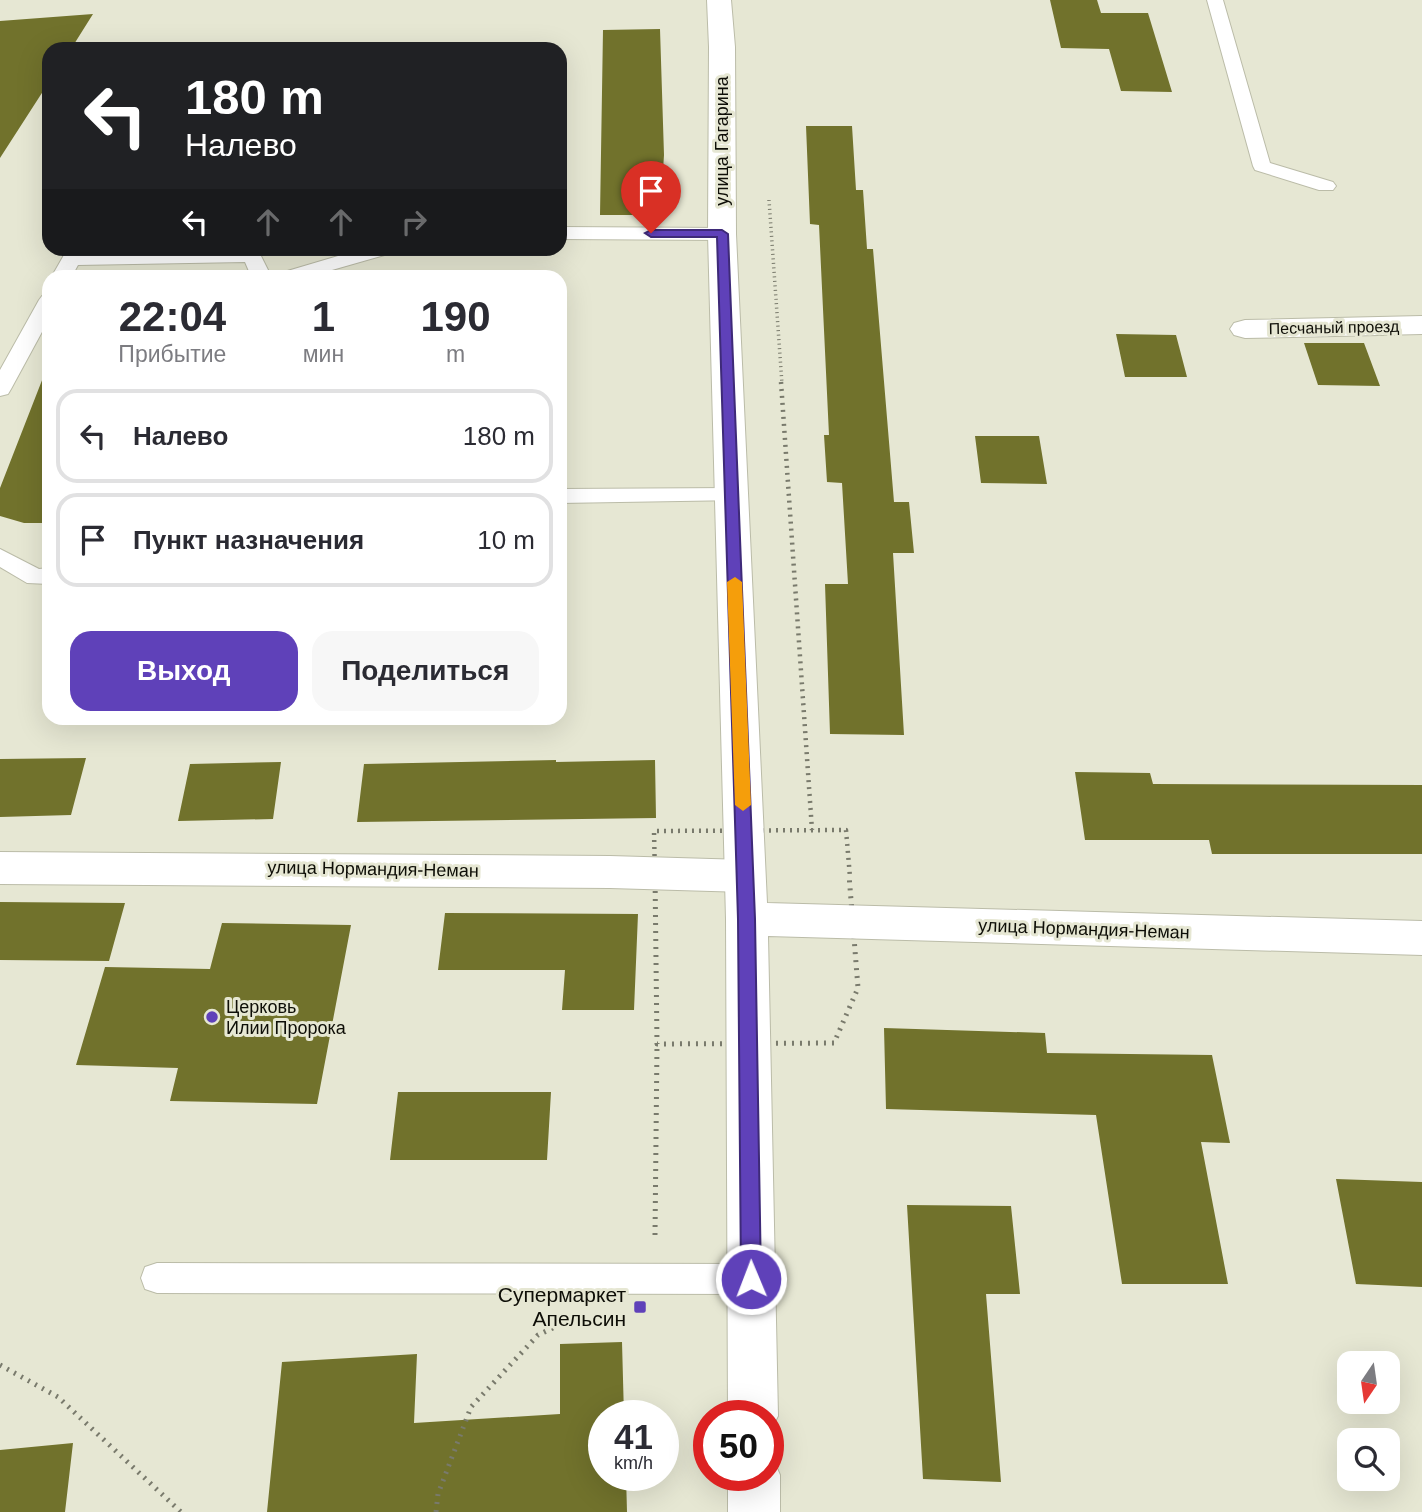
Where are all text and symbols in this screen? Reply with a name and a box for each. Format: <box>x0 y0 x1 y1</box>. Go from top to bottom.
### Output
icon: left <box>70 70 161 161</box>
text: 180 m <box>185 70 324 124</box>
street label: улица Гагарина <box>712 75 732 206</box>
text: Налево <box>185 127 297 163</box>
pin <box>621 161 681 233</box>
icon: arrive <box>632 172 670 210</box>
icon: left <box>176 203 214 241</box>
icon: ahead <box>249 203 287 241</box>
icon: ahead <box>322 203 360 241</box>
icon: right <box>395 203 433 241</box>
text: 22:04 <box>119 293 226 340</box>
text: 1 <box>312 293 335 340</box>
text: 190 <box>421 293 491 340</box>
street label: Песчаный проезд <box>1269 318 1400 337</box>
text: Прибытие <box>118 341 226 367</box>
text: мин <box>303 341 344 367</box>
text: m <box>446 341 465 367</box>
icon: left <box>74 417 112 455</box>
text: Налево <box>133 421 228 451</box>
text: 180 m <box>463 421 535 451</box>
icon: arrive <box>74 521 112 559</box>
text: Пункт назначения <box>133 525 364 555</box>
text: 10 m <box>477 525 535 555</box>
button: Выход <box>70 631 298 711</box>
button: Поделиться <box>312 631 539 711</box>
street label: улица Нормандия-Неман <box>267 857 479 881</box>
street label: улица Нормандия-Неман <box>978 915 1190 943</box>
place label: Церковь Илии Пророка <box>226 997 347 1038</box>
marker: Церковь Илии Пророка <box>204 1009 220 1025</box>
position arrow <box>714 1242 788 1316</box>
place label: Супермаркет Апельсин <box>498 1283 626 1330</box>
marker: Супермаркет Апельсин <box>632 1299 648 1315</box>
north arrow <box>1337 1351 1400 1414</box>
map controls <box>1337 1351 1400 1491</box>
speed limit sign: 50 <box>693 1400 784 1491</box>
text: 41 <box>614 1417 653 1456</box>
button: search <box>1337 1428 1400 1491</box>
text: km/h <box>614 1453 653 1473</box>

